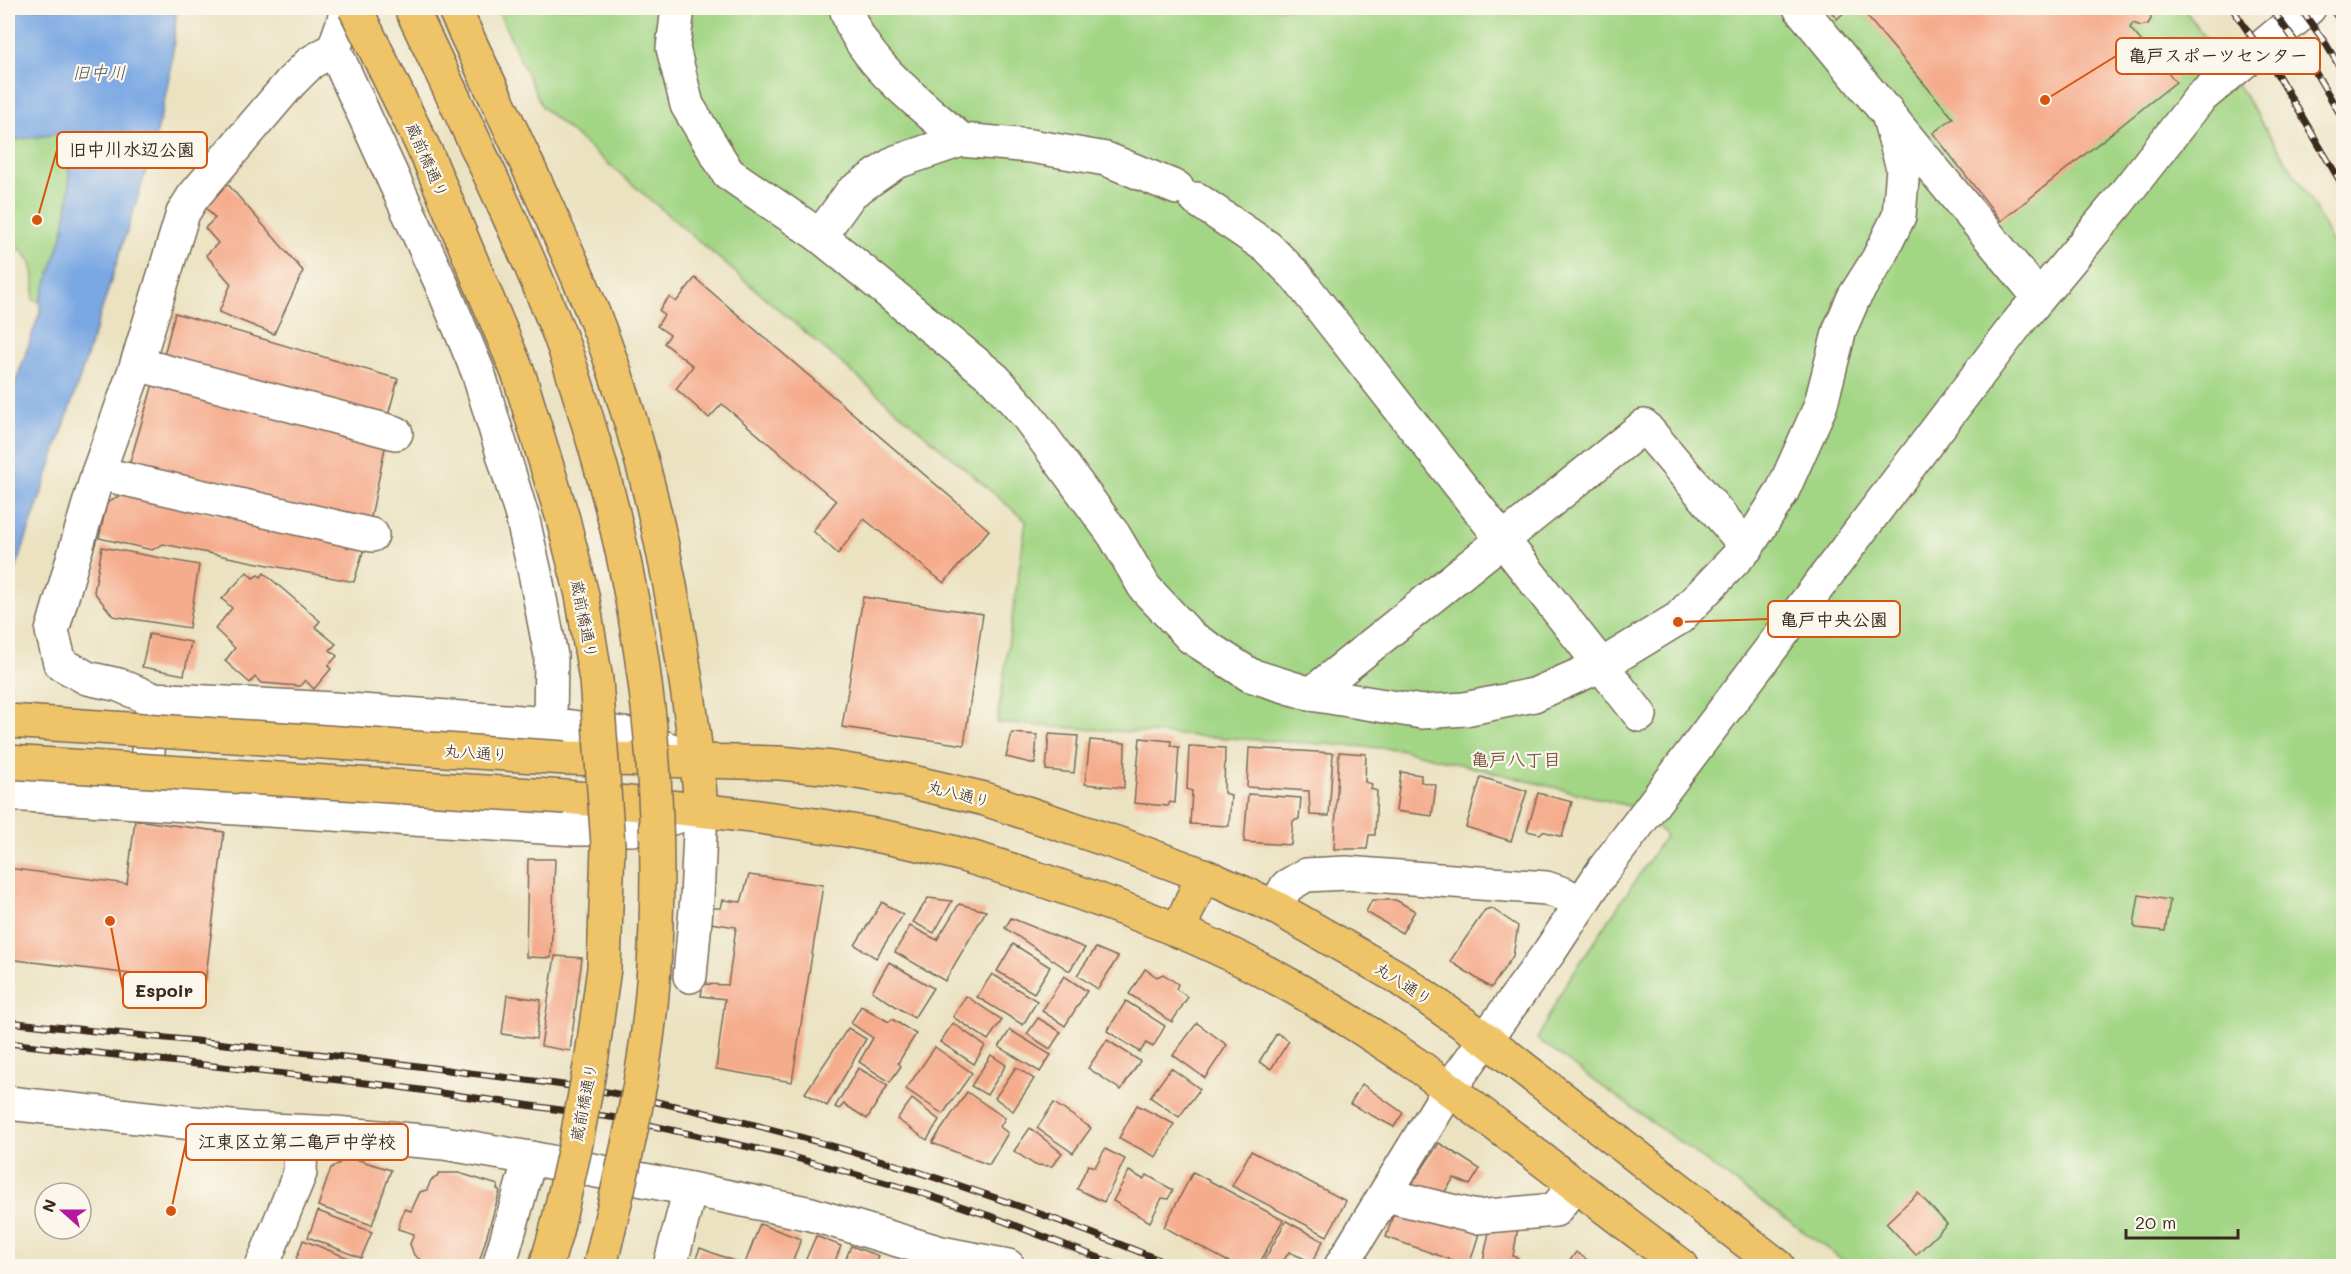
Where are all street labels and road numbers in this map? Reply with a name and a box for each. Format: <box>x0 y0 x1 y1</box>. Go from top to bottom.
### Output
street label: 蔵前橋通り <box>402 119 454 201</box>
street label: 蔵前橋通り <box>567 578 603 660</box>
street label: 丸八通り <box>443 739 509 765</box>
street label: 丸八通り <box>925 775 993 811</box>
street label: 丸八通り <box>1371 957 1437 1009</box>
street label: 蔵前橋通り <box>565 1061 601 1143</box>

